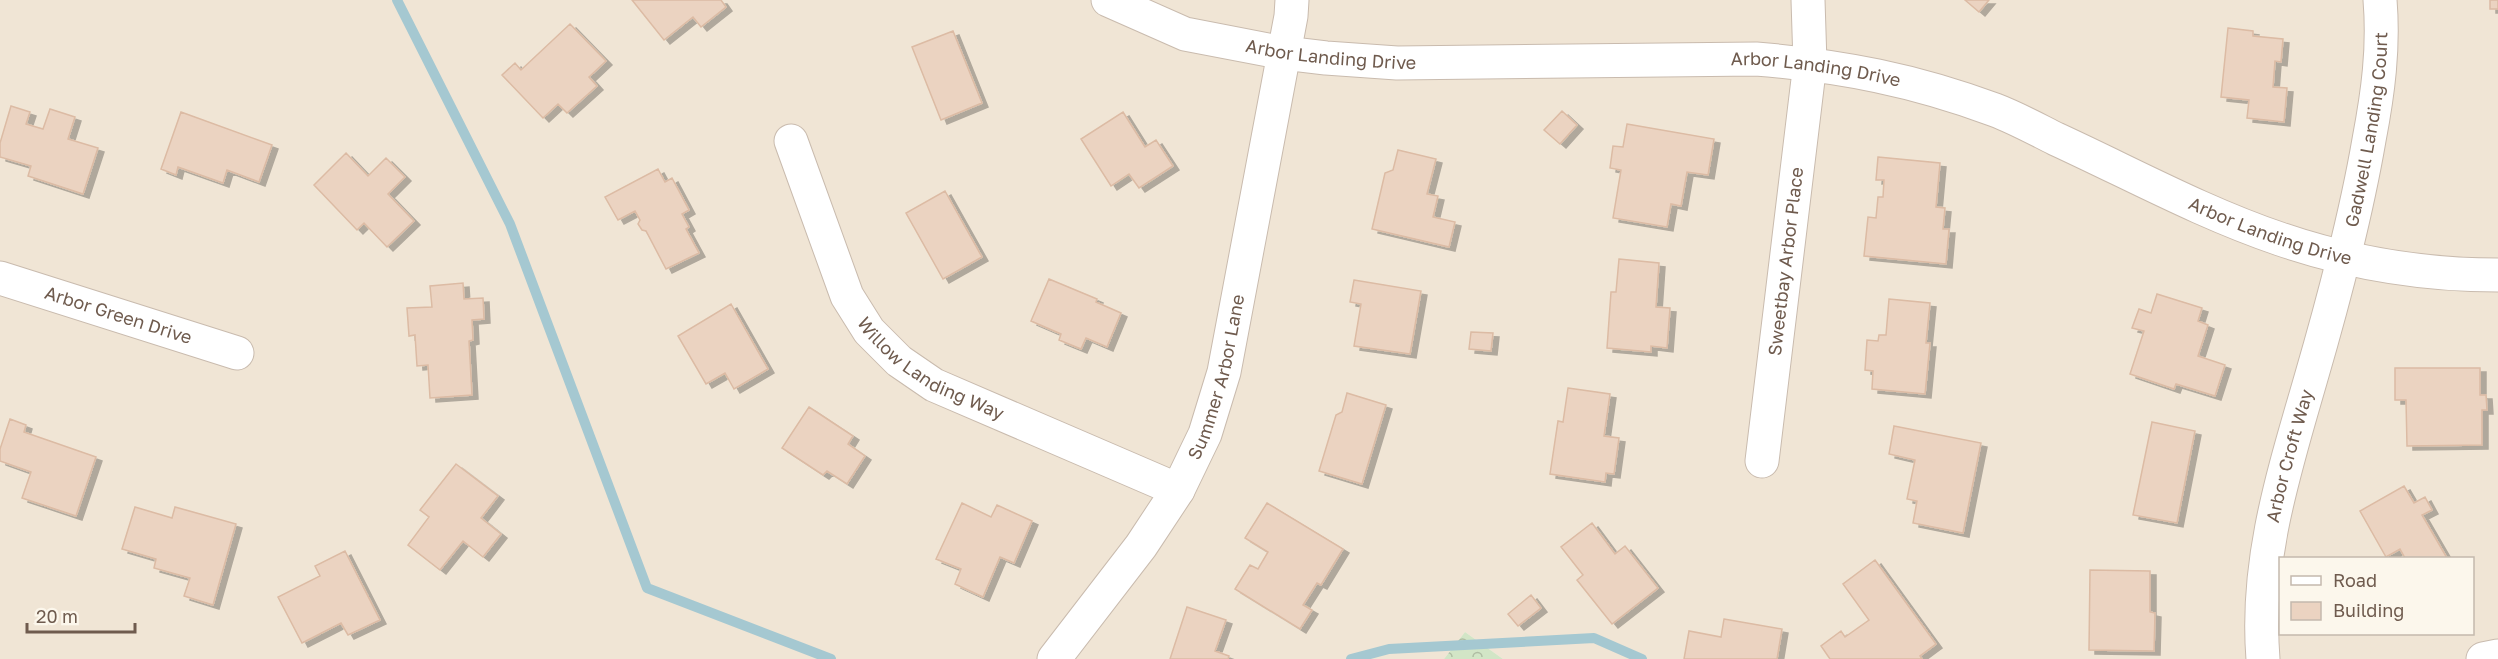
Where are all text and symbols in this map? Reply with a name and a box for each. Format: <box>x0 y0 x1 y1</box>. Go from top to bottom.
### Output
street label: Gadwell Landing Court <box>2340 32 2391 229</box>
street label: Arbor Landing Drive <box>1244 34 1416 73</box>
street label: Arbor Landing Drive <box>1731 47 1903 91</box>
street label: Sweetbay Arbor Place <box>1763 166 1807 357</box>
street label: Arbor Landing Drive <box>2186 192 2354 269</box>
street label: Arbor Green Drive <box>42 281 195 348</box>
street label: Summer Arbor Lane <box>1182 292 1248 463</box>
street label: Willow Landing Way <box>853 313 1008 424</box>
street label: Arbor Croft Way <box>2261 387 2317 524</box>
legend <box>2279 557 2474 635</box>
text: Road <box>2333 569 2377 591</box>
scale bar <box>27 596 135 634</box>
text: Building <box>2333 599 2404 621</box>
text: 20 m <box>36 605 78 627</box>

